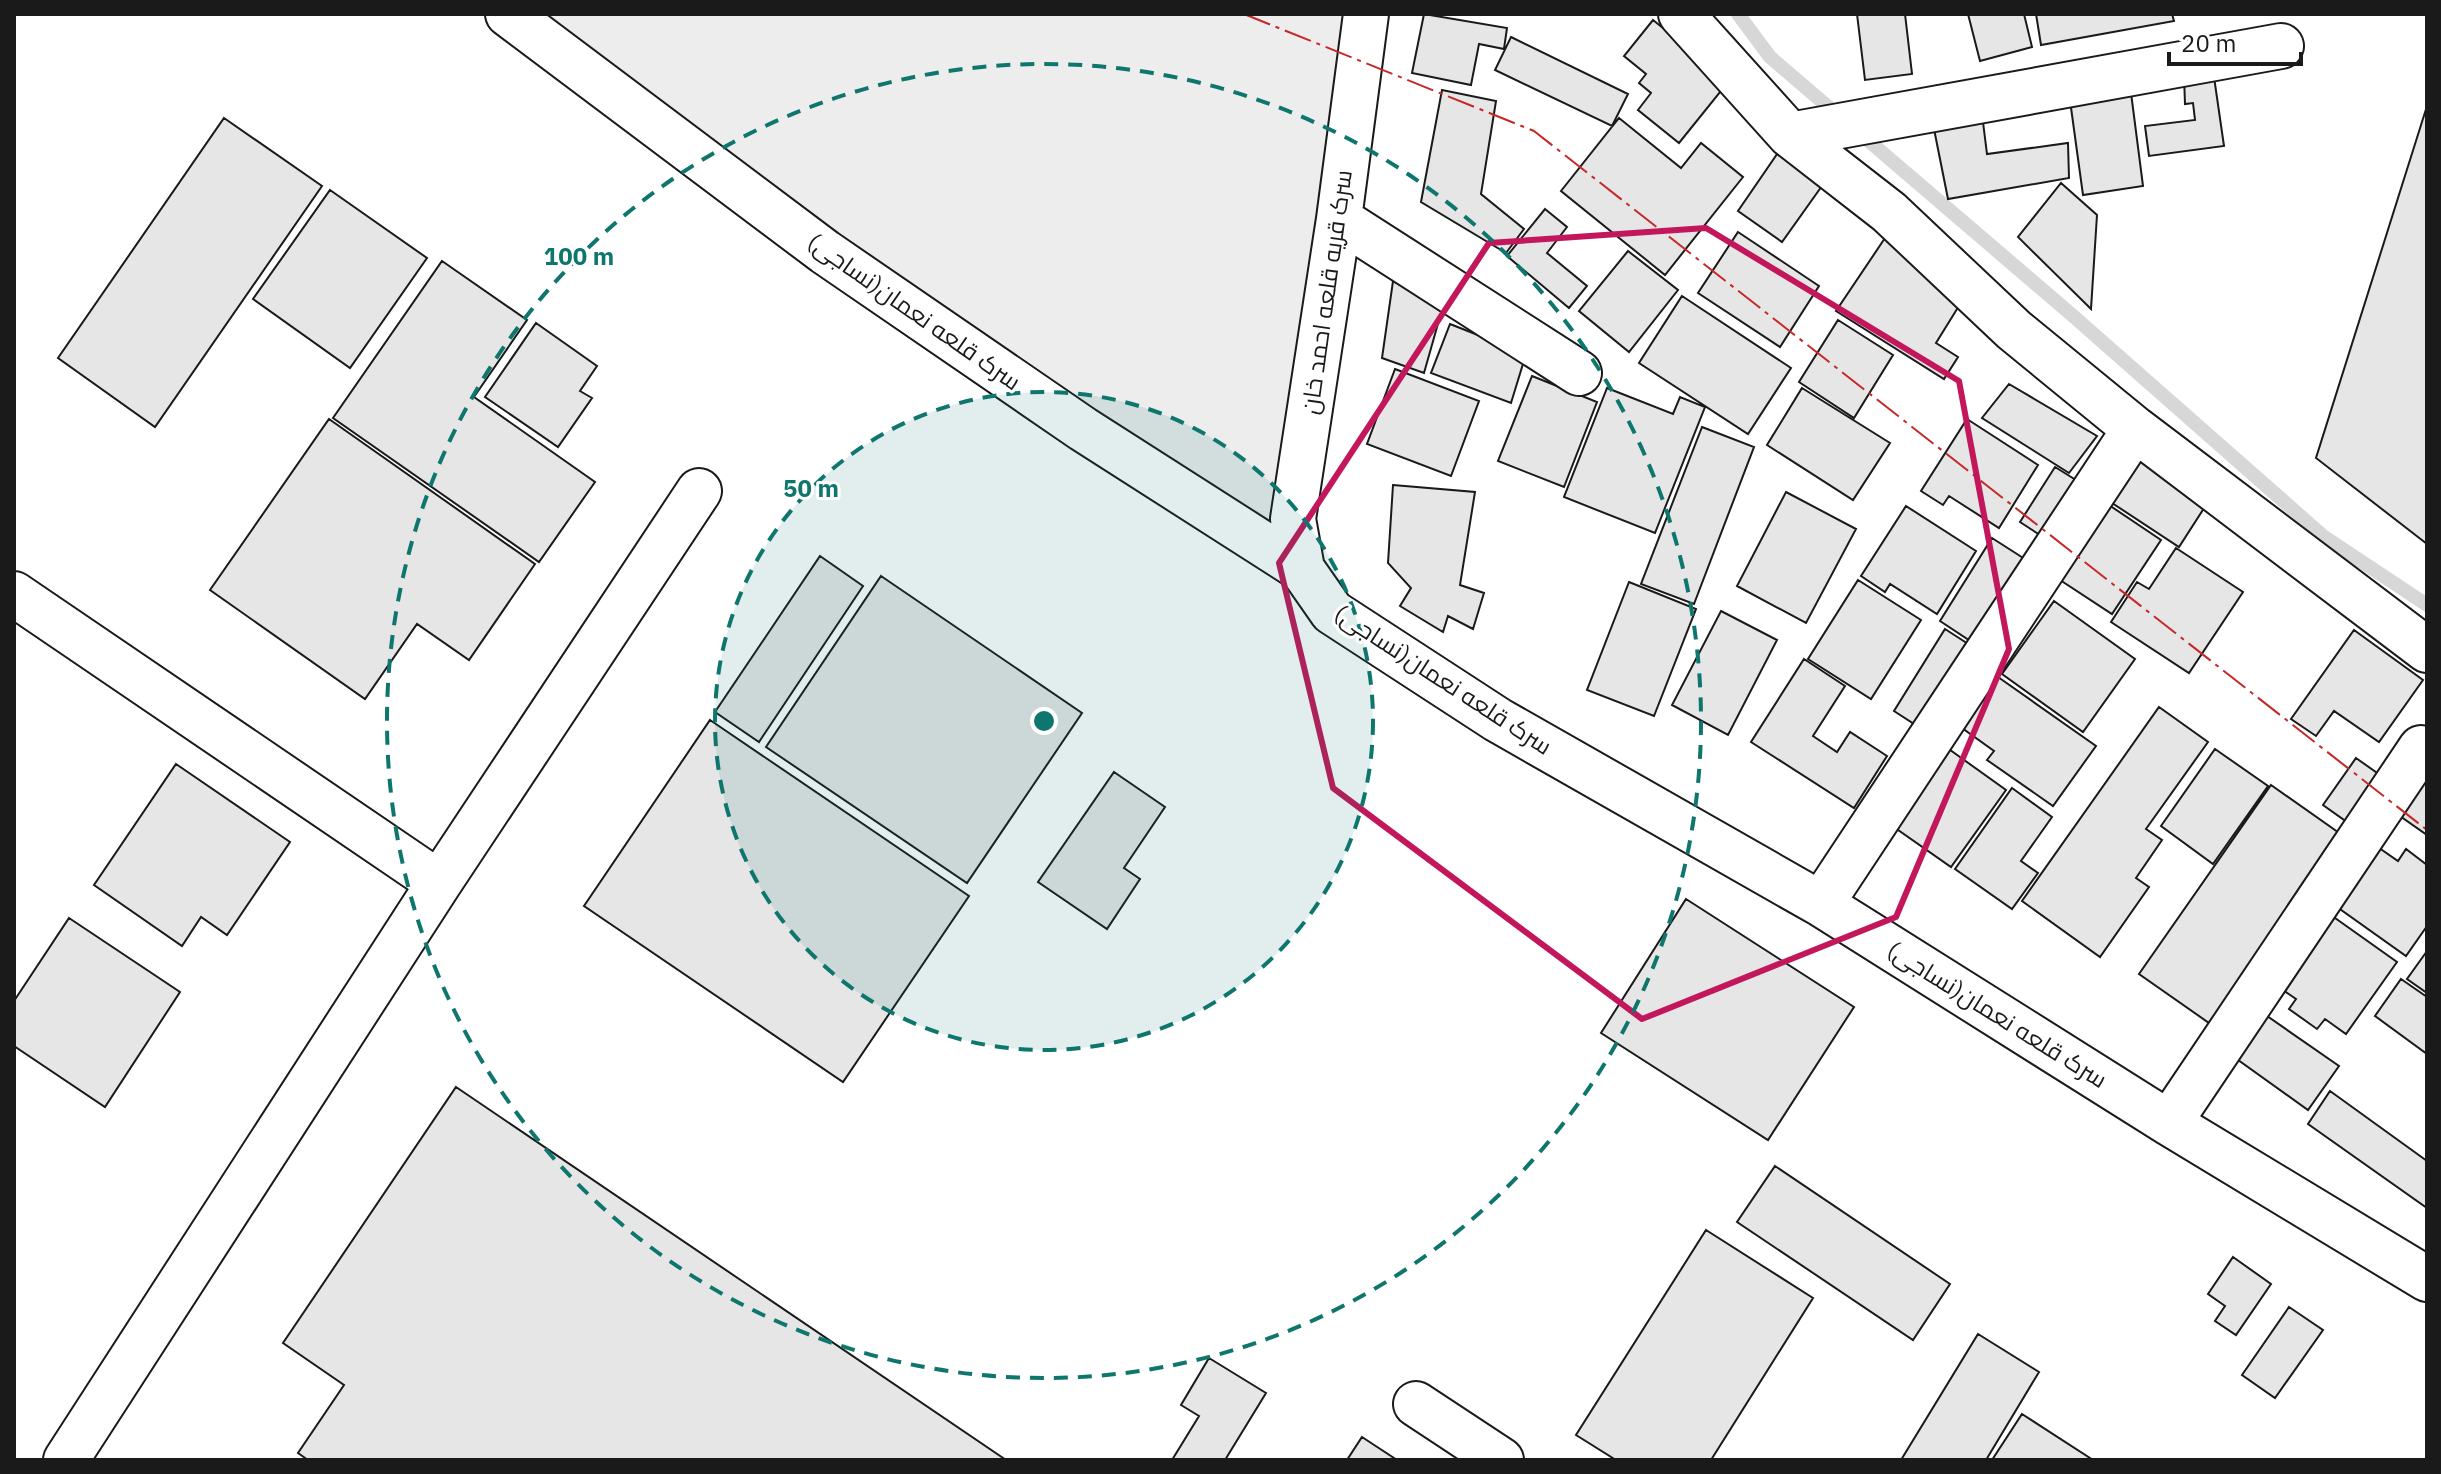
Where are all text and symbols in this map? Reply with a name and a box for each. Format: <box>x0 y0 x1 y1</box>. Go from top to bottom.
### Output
scale bar <box>2169 16 2301 66</box>
text: 20 m <box>2181 27 2236 59</box>
street label: سرک قریه قلعه احمد خان <box>1293 168 1359 416</box>
street label: سرک قلعه نعمان(نساجی) <box>802 225 1028 397</box>
text: 100 m <box>544 240 614 272</box>
text: 50 m <box>783 472 839 504</box>
street label: سرک قلعه نعمان(نساجی) <box>1329 597 1559 762</box>
centre of rings <box>1030 707 1058 735</box>
street label: سرک قلعه نعمان(نساجی) <box>1882 933 2114 1095</box>

